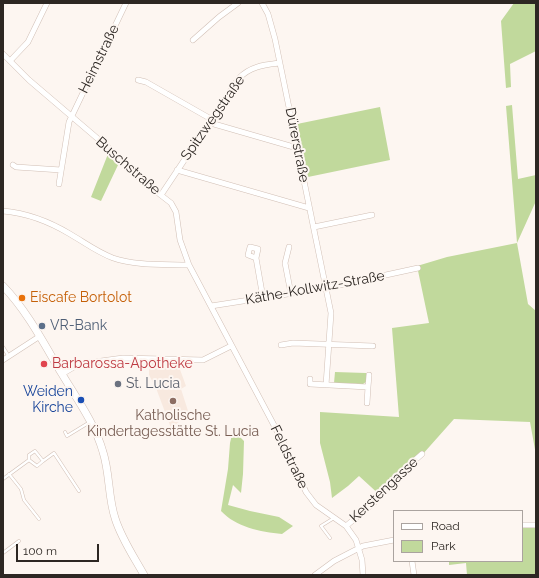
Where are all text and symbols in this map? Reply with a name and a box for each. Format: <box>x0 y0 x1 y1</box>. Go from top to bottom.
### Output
street label: Heimstraße <box>75 22 123 96</box>
street label: Spitzwegstraße <box>178 72 248 164</box>
street label: Dürerstraße <box>281 106 313 184</box>
street label: Buschstraße <box>92 133 164 199</box>
street label: Käthe-Kollwitz-Straße <box>244 267 386 309</box>
place label: Eiscafe Bortolot <box>30 290 132 306</box>
marker: Eiscafe Bortolot <box>17 293 27 303</box>
place label: VR-Bank <box>50 318 107 334</box>
marker: VR-Bank <box>37 321 47 331</box>
place label: Barbarossa-Apotheke <box>52 356 193 372</box>
marker: Barbarossa-Apotheke <box>39 359 49 369</box>
place label: St. Lucia <box>126 376 180 392</box>
marker: St. Lucia <box>113 379 123 389</box>
place label: Weiden Kirche <box>23 384 73 416</box>
marker: Weiden Kirche <box>76 395 86 405</box>
marker: Katholische Kindertagesstätte St. Lucia <box>168 396 178 406</box>
place label: Katholische Kindertagesstätte St. Lucia <box>87 408 259 440</box>
street label: Feldstraße <box>266 423 312 491</box>
street label: Kerstengasse <box>346 454 422 526</box>
legend <box>393 510 523 562</box>
text: Road <box>431 519 460 533</box>
scale bar <box>18 536 101 562</box>
text: Park <box>431 539 456 553</box>
text: 100 m <box>23 544 57 558</box>

